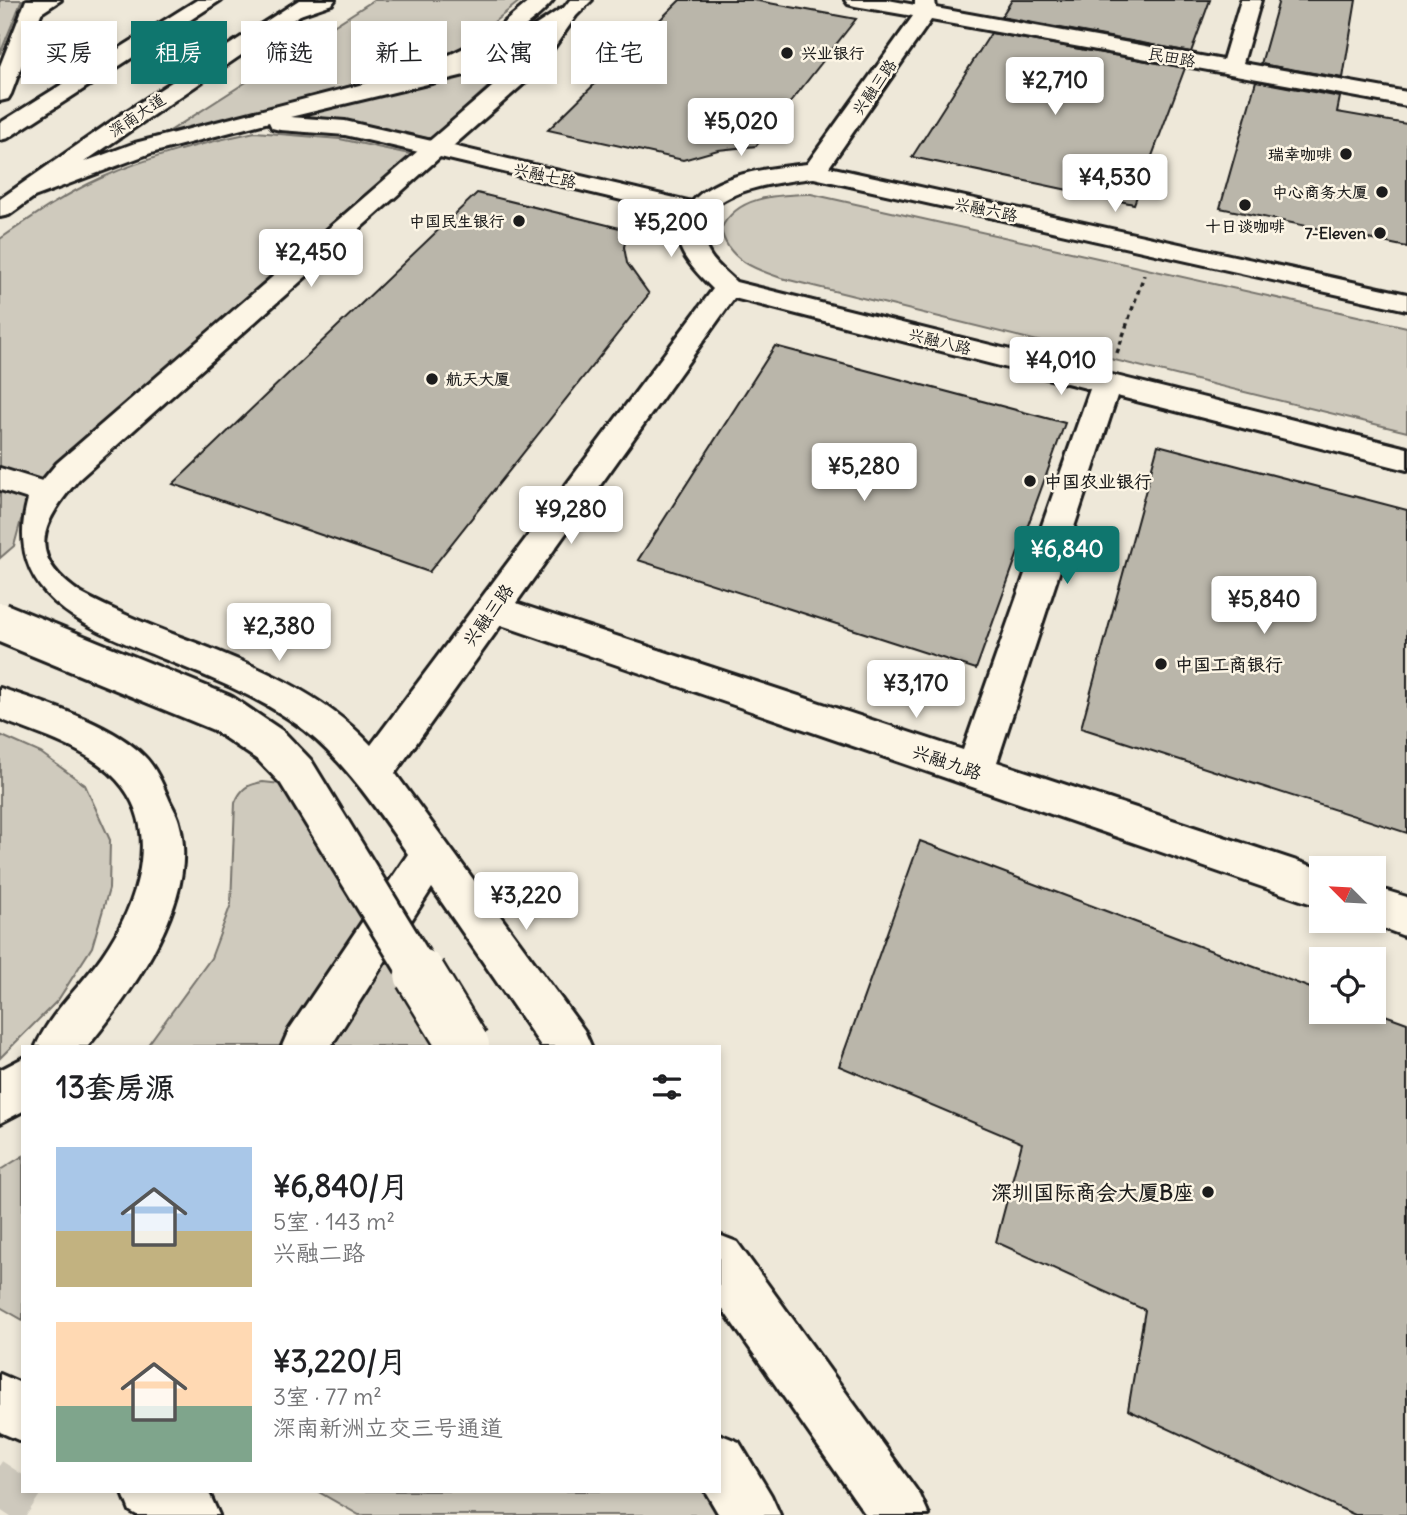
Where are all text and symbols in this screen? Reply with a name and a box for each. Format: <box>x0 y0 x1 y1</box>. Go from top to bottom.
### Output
chip: 买房 <box>21 21 117 84</box>
chip: 租房 <box>131 21 227 84</box>
chip: 筛选 <box>241 21 337 84</box>
chip: 新上 <box>351 21 447 84</box>
chip: 公寓 <box>461 21 557 84</box>
chip: 住宅 <box>571 21 667 84</box>
place label: 兴业银行 <box>801 43 865 63</box>
street label: 民田路 <box>1147 43 1197 71</box>
marker: 兴业银行 <box>779 45 795 61</box>
street label: 兴融三路 <box>847 55 901 119</box>
pin: ¥2,710 <box>998 58 1112 117</box>
text: ¥2,710 <box>1022 65 1088 94</box>
street label: 深南大道 <box>105 89 169 141</box>
pin: ¥5,020 <box>684 99 798 158</box>
text: ¥5,020 <box>704 106 778 135</box>
place label: 瑞幸咖啡 <box>1268 144 1332 164</box>
marker: 瑞幸咖啡 <box>1338 146 1354 162</box>
pin: ¥4,530 <box>1058 154 1172 214</box>
street label: 兴融七路 <box>512 158 578 192</box>
text: ¥4,530 <box>1078 162 1152 191</box>
place label: 中心商务大厦 <box>1272 182 1368 202</box>
marker: 中心商务大厦 <box>1374 184 1390 200</box>
street label: 兴融六路 <box>953 193 1019 225</box>
marker: 十日谈咖啡 <box>1237 197 1253 213</box>
pin: ¥5,200 <box>614 200 728 259</box>
text: ¥5,200 <box>634 207 708 236</box>
place label: 中国民生银行 <box>409 211 505 231</box>
marker: 中国民生银行 <box>511 213 527 229</box>
place label: 十日谈咖啡 <box>1205 216 1285 236</box>
place label: 7-Eleven <box>1305 223 1366 243</box>
marker: 7-Eleven <box>1372 225 1388 241</box>
pin: ¥2,450 <box>254 230 368 289</box>
text: ¥2,450 <box>275 237 347 266</box>
street label: 兴融八路 <box>907 324 973 358</box>
pin: ¥4,010 <box>1004 338 1118 397</box>
text: ¥4,010 <box>1026 345 1096 374</box>
place label: 航天大厦 <box>446 369 510 389</box>
marker: 航天大厦 <box>424 371 440 387</box>
pin: ¥5,280 <box>807 444 921 503</box>
text: ¥5,280 <box>828 451 900 480</box>
place label: 中国农业银行 <box>1044 470 1152 493</box>
marker: 中国农业银行 <box>1022 473 1038 489</box>
pin: ¥9,280 <box>514 486 628 546</box>
text: ¥9,280 <box>535 494 607 523</box>
pin: ¥6,840 <box>1010 526 1124 586</box>
text: ¥6,840 <box>1030 534 1104 563</box>
pin: ¥5,840 <box>1207 576 1321 636</box>
street label: 兴融三路 <box>458 579 518 651</box>
text: ¥5,840 <box>1227 584 1301 613</box>
pin: ¥2,380 <box>222 604 336 663</box>
text: ¥2,380 <box>243 611 315 640</box>
place label: 中国工商银行 <box>1175 653 1283 676</box>
marker: 中国工商银行 <box>1153 656 1169 672</box>
pin: ¥3,170 <box>859 660 973 720</box>
text: ¥3,170 <box>883 668 949 697</box>
street label: 兴融九路 <box>909 739 985 785</box>
north arrow <box>1309 856 1386 933</box>
map controls <box>1309 856 1386 1024</box>
pin: ¥3,220 <box>469 872 583 932</box>
text: ¥3,220 <box>490 880 562 909</box>
button: locate <box>1309 947 1386 1024</box>
text: 13套房源 <box>56 1068 175 1106</box>
icon: filters <box>648 1068 686 1106</box>
text: ¥6,840/月 <box>273 1167 409 1205</box>
icon: home <box>112 1175 196 1259</box>
place label: 深圳国际商会大厦B座 <box>991 1179 1194 1206</box>
marker: 深圳国际商会大厦B座 <box>1200 1184 1216 1200</box>
text: 5室 · 143 m² <box>273 1207 395 1236</box>
text: 兴融二路 <box>273 1238 365 1267</box>
text: ¥3,220/月 <box>273 1342 407 1380</box>
icon: home <box>112 1350 196 1434</box>
text: 3室 · 77 m² <box>273 1382 382 1411</box>
text: 深南新洲立交三号通道 <box>273 1413 503 1442</box>

